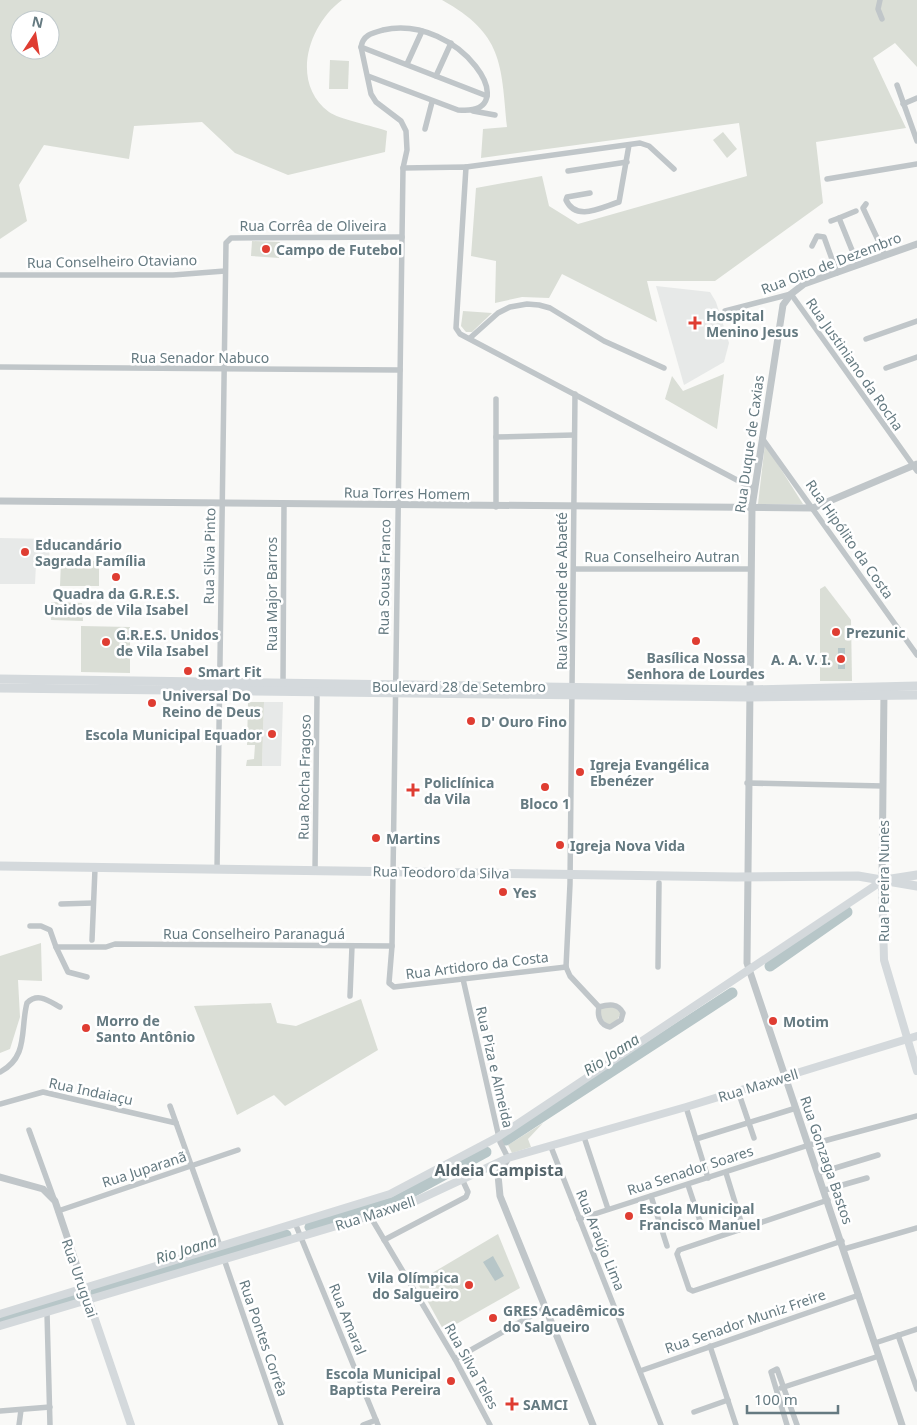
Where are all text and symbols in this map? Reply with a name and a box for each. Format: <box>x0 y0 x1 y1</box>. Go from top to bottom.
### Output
north arrow <box>10 10 60 60</box>
text: N <box>30 11 45 32</box>
street label: Rua Corrêa de Oliveira <box>239 216 387 235</box>
street label: Rua Oito de Dezembro <box>758 227 904 299</box>
place label: Campo de Futebol <box>276 240 402 259</box>
marker: Campo de Futebol <box>260 243 272 255</box>
street label: Rua Conselheiro Otaviano <box>27 250 197 272</box>
street label: Rua Justiniano da Rocha <box>802 294 908 434</box>
place label: Hospital Menino Jesus <box>706 306 798 341</box>
marker: Hospital Menino Jesus <box>688 316 702 330</box>
street label: Rua Senador Nabuco <box>131 348 269 367</box>
street label: Rua Duque de Caxias <box>730 374 768 514</box>
street label: Rua Hipólito da Costa <box>802 476 898 602</box>
street label: Rua Torres Homem <box>344 482 470 504</box>
street label: Rua Silva Pinto <box>199 508 219 604</box>
street label: Rua Visconde de Abaeté <box>552 512 571 670</box>
street label: Rua Sousa Franco <box>373 519 395 635</box>
place label: Educandário Sagrada Família <box>35 535 146 570</box>
street label: Rua Major Barros <box>262 537 281 651</box>
marker: Educandário Sagrada Família <box>19 546 31 558</box>
street label: Rua Conselheiro Autran <box>584 547 740 566</box>
marker: Quadra da G.R.E.S. Unidos de Vila Isabel <box>110 571 122 583</box>
place label: Quadra da G.R.E.S. Unidos de Vila Isabel <box>44 584 188 619</box>
place label: Prezunic <box>846 623 905 642</box>
place label: G.R.E.S. Unidos de Vila Isabel <box>116 625 219 660</box>
marker: Prezunic <box>830 626 842 638</box>
marker: Basílica Nossa Senhora de Lourdes <box>690 635 702 647</box>
marker: G.R.E.S. Unidos de Vila Isabel <box>100 636 112 648</box>
place label: Basílica Nossa Senhora de Lourdes <box>627 648 765 683</box>
place label: A. A. V. I. <box>771 650 831 669</box>
marker: A. A. V. I. <box>835 653 847 665</box>
place label: Smart Fit <box>198 662 262 681</box>
marker: Smart Fit <box>182 665 194 677</box>
street label: Boulevard 28 de Setembro <box>372 677 546 696</box>
place label: Universal Do Reino de Deus <box>162 686 261 721</box>
marker: Universal Do Reino de Deus <box>146 697 158 709</box>
place label: D' Ouro Fino <box>481 712 567 731</box>
street label: Rua Rocha Fragoso <box>293 714 315 840</box>
marker: D' Ouro Fino <box>465 715 477 727</box>
place label: Escola Municipal Equador <box>85 725 263 744</box>
marker: Escola Municipal Equador <box>266 728 278 740</box>
place label: Igreja Evangélica Ebenézer <box>590 755 709 790</box>
marker: Igreja Evangélica Ebenézer <box>574 766 586 778</box>
place label: Policlínica da Vila <box>424 773 494 808</box>
marker: Bloco 1 <box>539 781 551 793</box>
marker: Policlínica da Vila <box>406 783 420 797</box>
place label: Bloco 1 <box>520 794 570 813</box>
street label: Rua Pereira Nunes <box>874 820 893 942</box>
place label: Martins <box>386 829 440 848</box>
marker: Martins <box>370 832 382 844</box>
place label: Igreja Nova Vida <box>570 836 685 855</box>
marker: Igreja Nova Vida <box>554 839 566 851</box>
street label: Rua Teodoro da Silva <box>372 861 510 883</box>
place label: Yes <box>513 883 536 902</box>
marker: Yes <box>497 886 509 898</box>
street label: Rua Conselheiro Paranaguá <box>163 924 345 943</box>
street label: Rua Artidoro da Costa <box>404 947 550 983</box>
street label: Rua Piza e Almeida <box>472 1004 518 1130</box>
place label: Morro de Santo Antônio <box>96 1011 196 1046</box>
place label: Motim <box>783 1012 829 1031</box>
marker: Motim <box>767 1015 779 1027</box>
marker: Morro de Santo Antônio <box>80 1022 92 1034</box>
water label: Rio Joana <box>579 1028 643 1080</box>
street label: Rua Maxwell <box>716 1064 800 1106</box>
street label: Rua Indaiaçu <box>47 1073 135 1109</box>
street label: Rua Gonzaga Bastos <box>796 1093 858 1227</box>
street label: Rua Senador Soares <box>625 1141 756 1199</box>
street label: Rua Juparanã <box>99 1146 189 1192</box>
district label: Aldeia Campista <box>435 1159 563 1181</box>
street label: Rua Araújo Lima <box>572 1187 630 1293</box>
street label: Rua Maxwell <box>333 1191 417 1235</box>
place label: Escola Municipal Francisco Manuel <box>639 1199 761 1234</box>
marker: Escola Municipal Francisco Manuel <box>623 1210 635 1222</box>
water label: Rio Joana <box>153 1230 220 1268</box>
street label: Rua Uruguai <box>58 1236 102 1320</box>
place label: Vila Olímpica do Salgueiro <box>368 1268 459 1303</box>
street label: Rua Pontes Corrêa <box>235 1277 293 1399</box>
marker: Vila Olímpica do Salgueiro <box>463 1279 475 1291</box>
street label: Rua Amaral <box>325 1280 371 1358</box>
street label: Rua Senador Muniz Freire <box>662 1284 828 1357</box>
place label: GRES Acadêmicos do Salgueiro <box>503 1301 625 1336</box>
marker: GRES Acadêmicos do Salgueiro <box>487 1312 499 1324</box>
street label: Rua Silva Teles <box>441 1320 504 1413</box>
place label: Escola Municipal Baptista Pereira <box>326 1364 441 1399</box>
marker: Escola Municipal Baptista Pereira <box>445 1375 457 1387</box>
scale bar <box>747 1382 838 1414</box>
text: 100 m <box>754 1389 798 1409</box>
place label: SAMCI <box>523 1395 568 1414</box>
marker: SAMCI <box>505 1397 519 1411</box>

